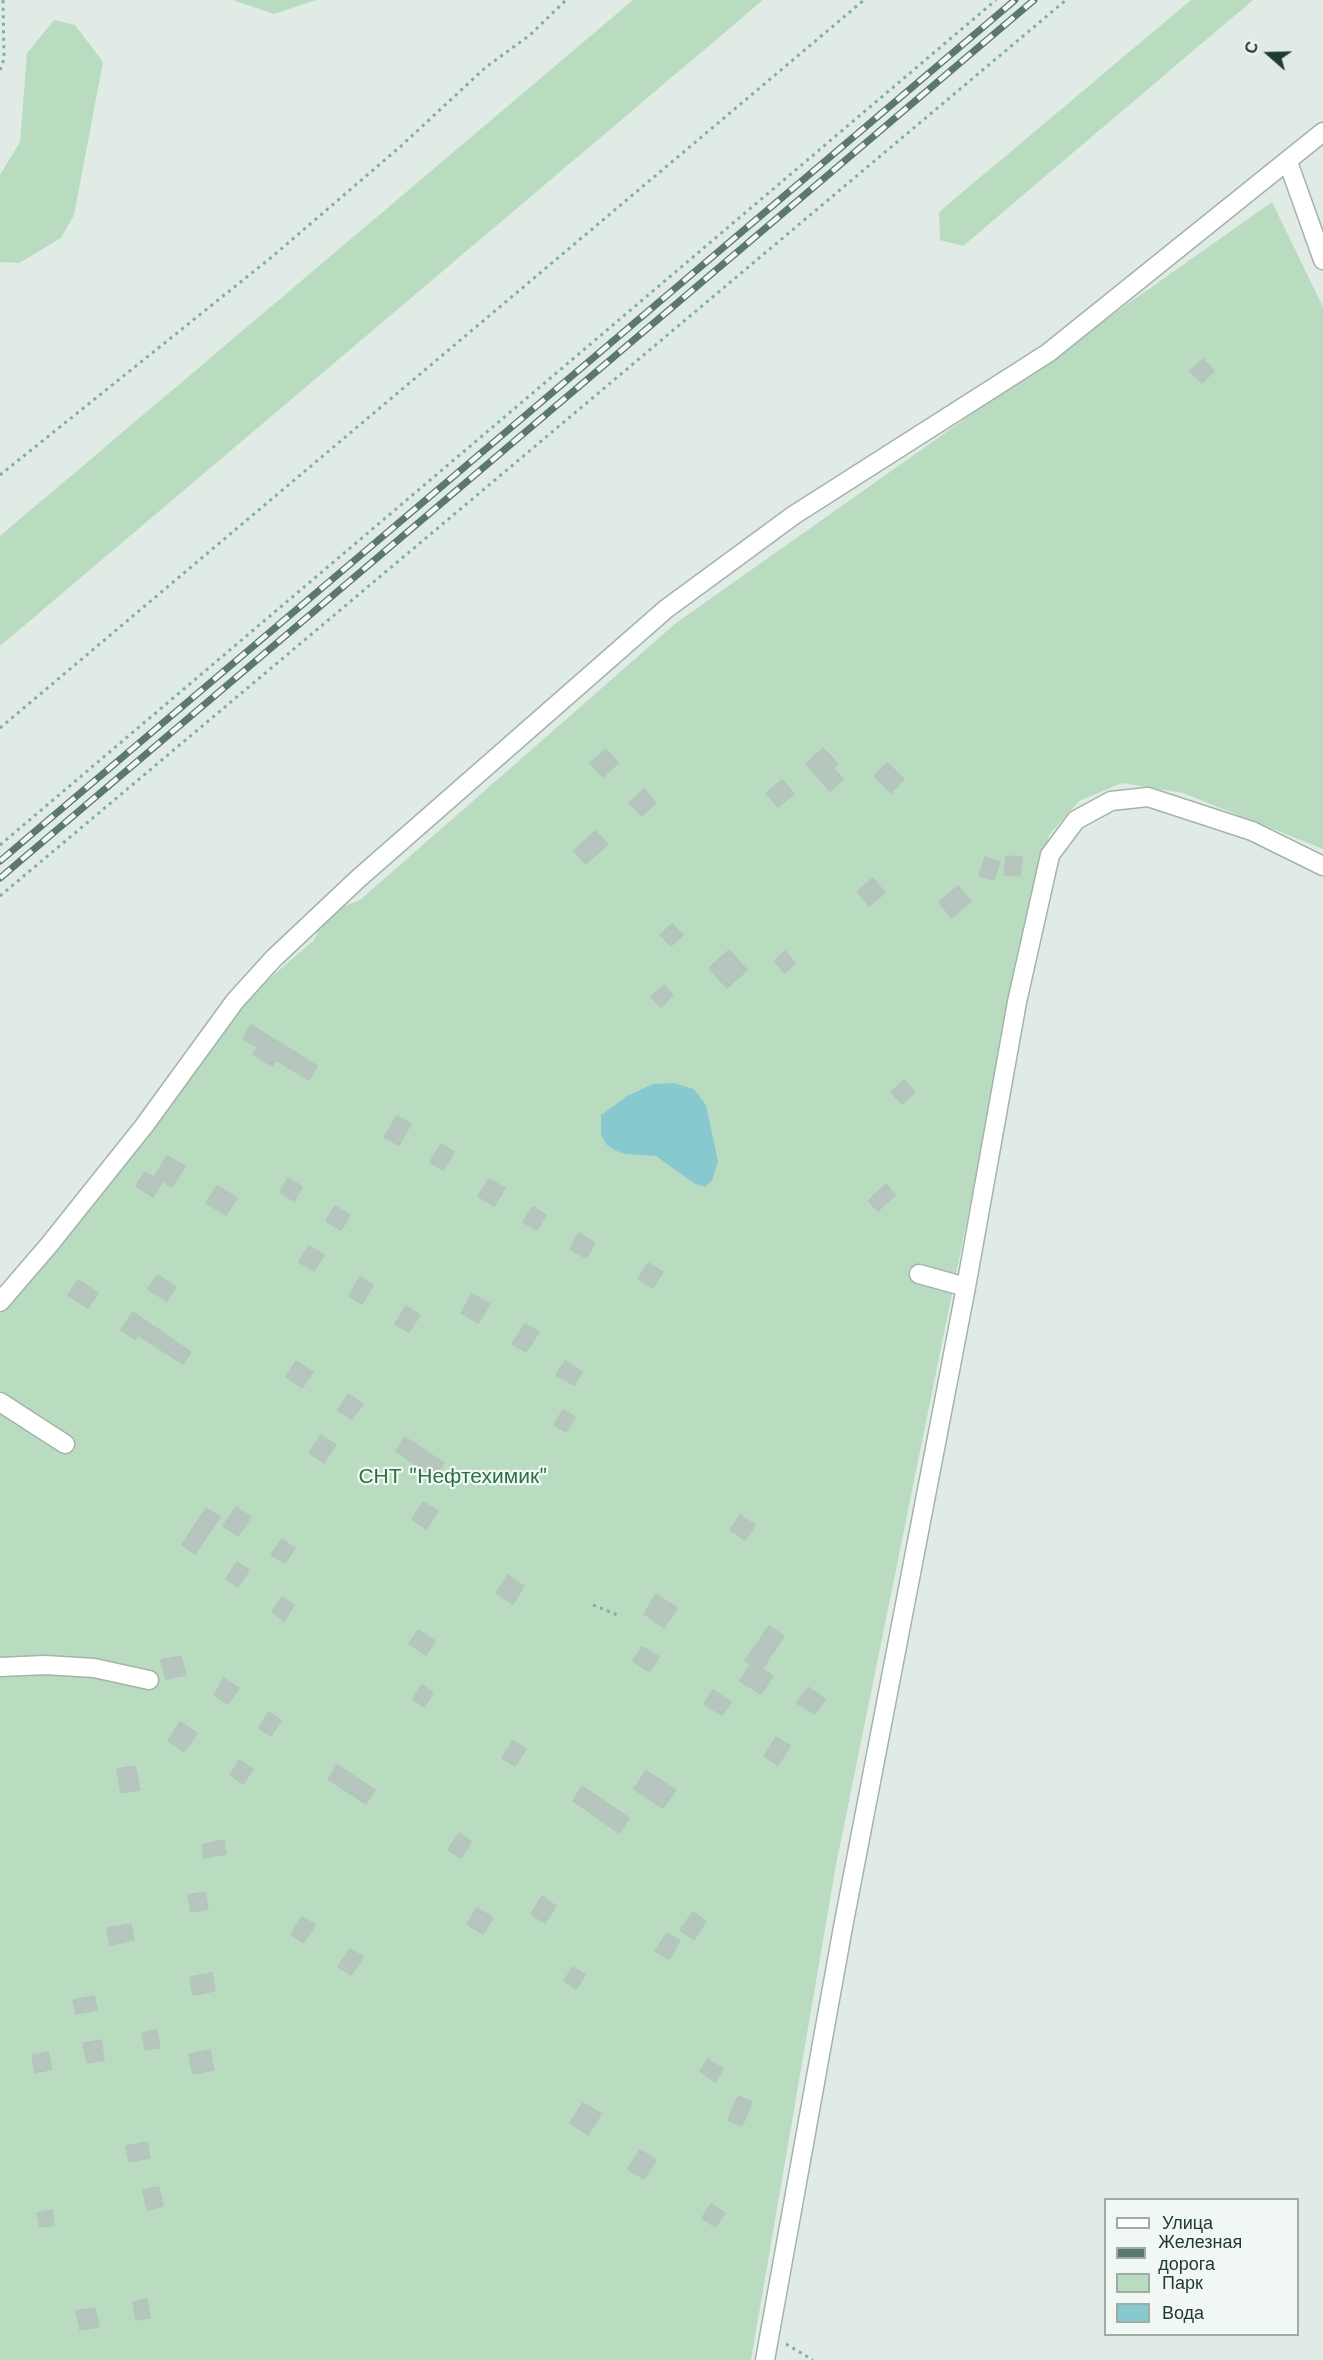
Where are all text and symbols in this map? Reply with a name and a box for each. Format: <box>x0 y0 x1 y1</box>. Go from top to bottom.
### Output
north arrow <box>1239 24 1299 84</box>
text: С <box>1241 39 1263 56</box>
park label: СНТ "Нефтехимик" <box>358 1464 548 1490</box>
legend <box>1104 2198 1299 2336</box>
text: Улица <box>1162 2212 1213 2233</box>
text: Железная дорога <box>1158 2231 1242 2274</box>
text: Парк <box>1162 2272 1203 2293</box>
text: Вода <box>1162 2302 1204 2323</box>

